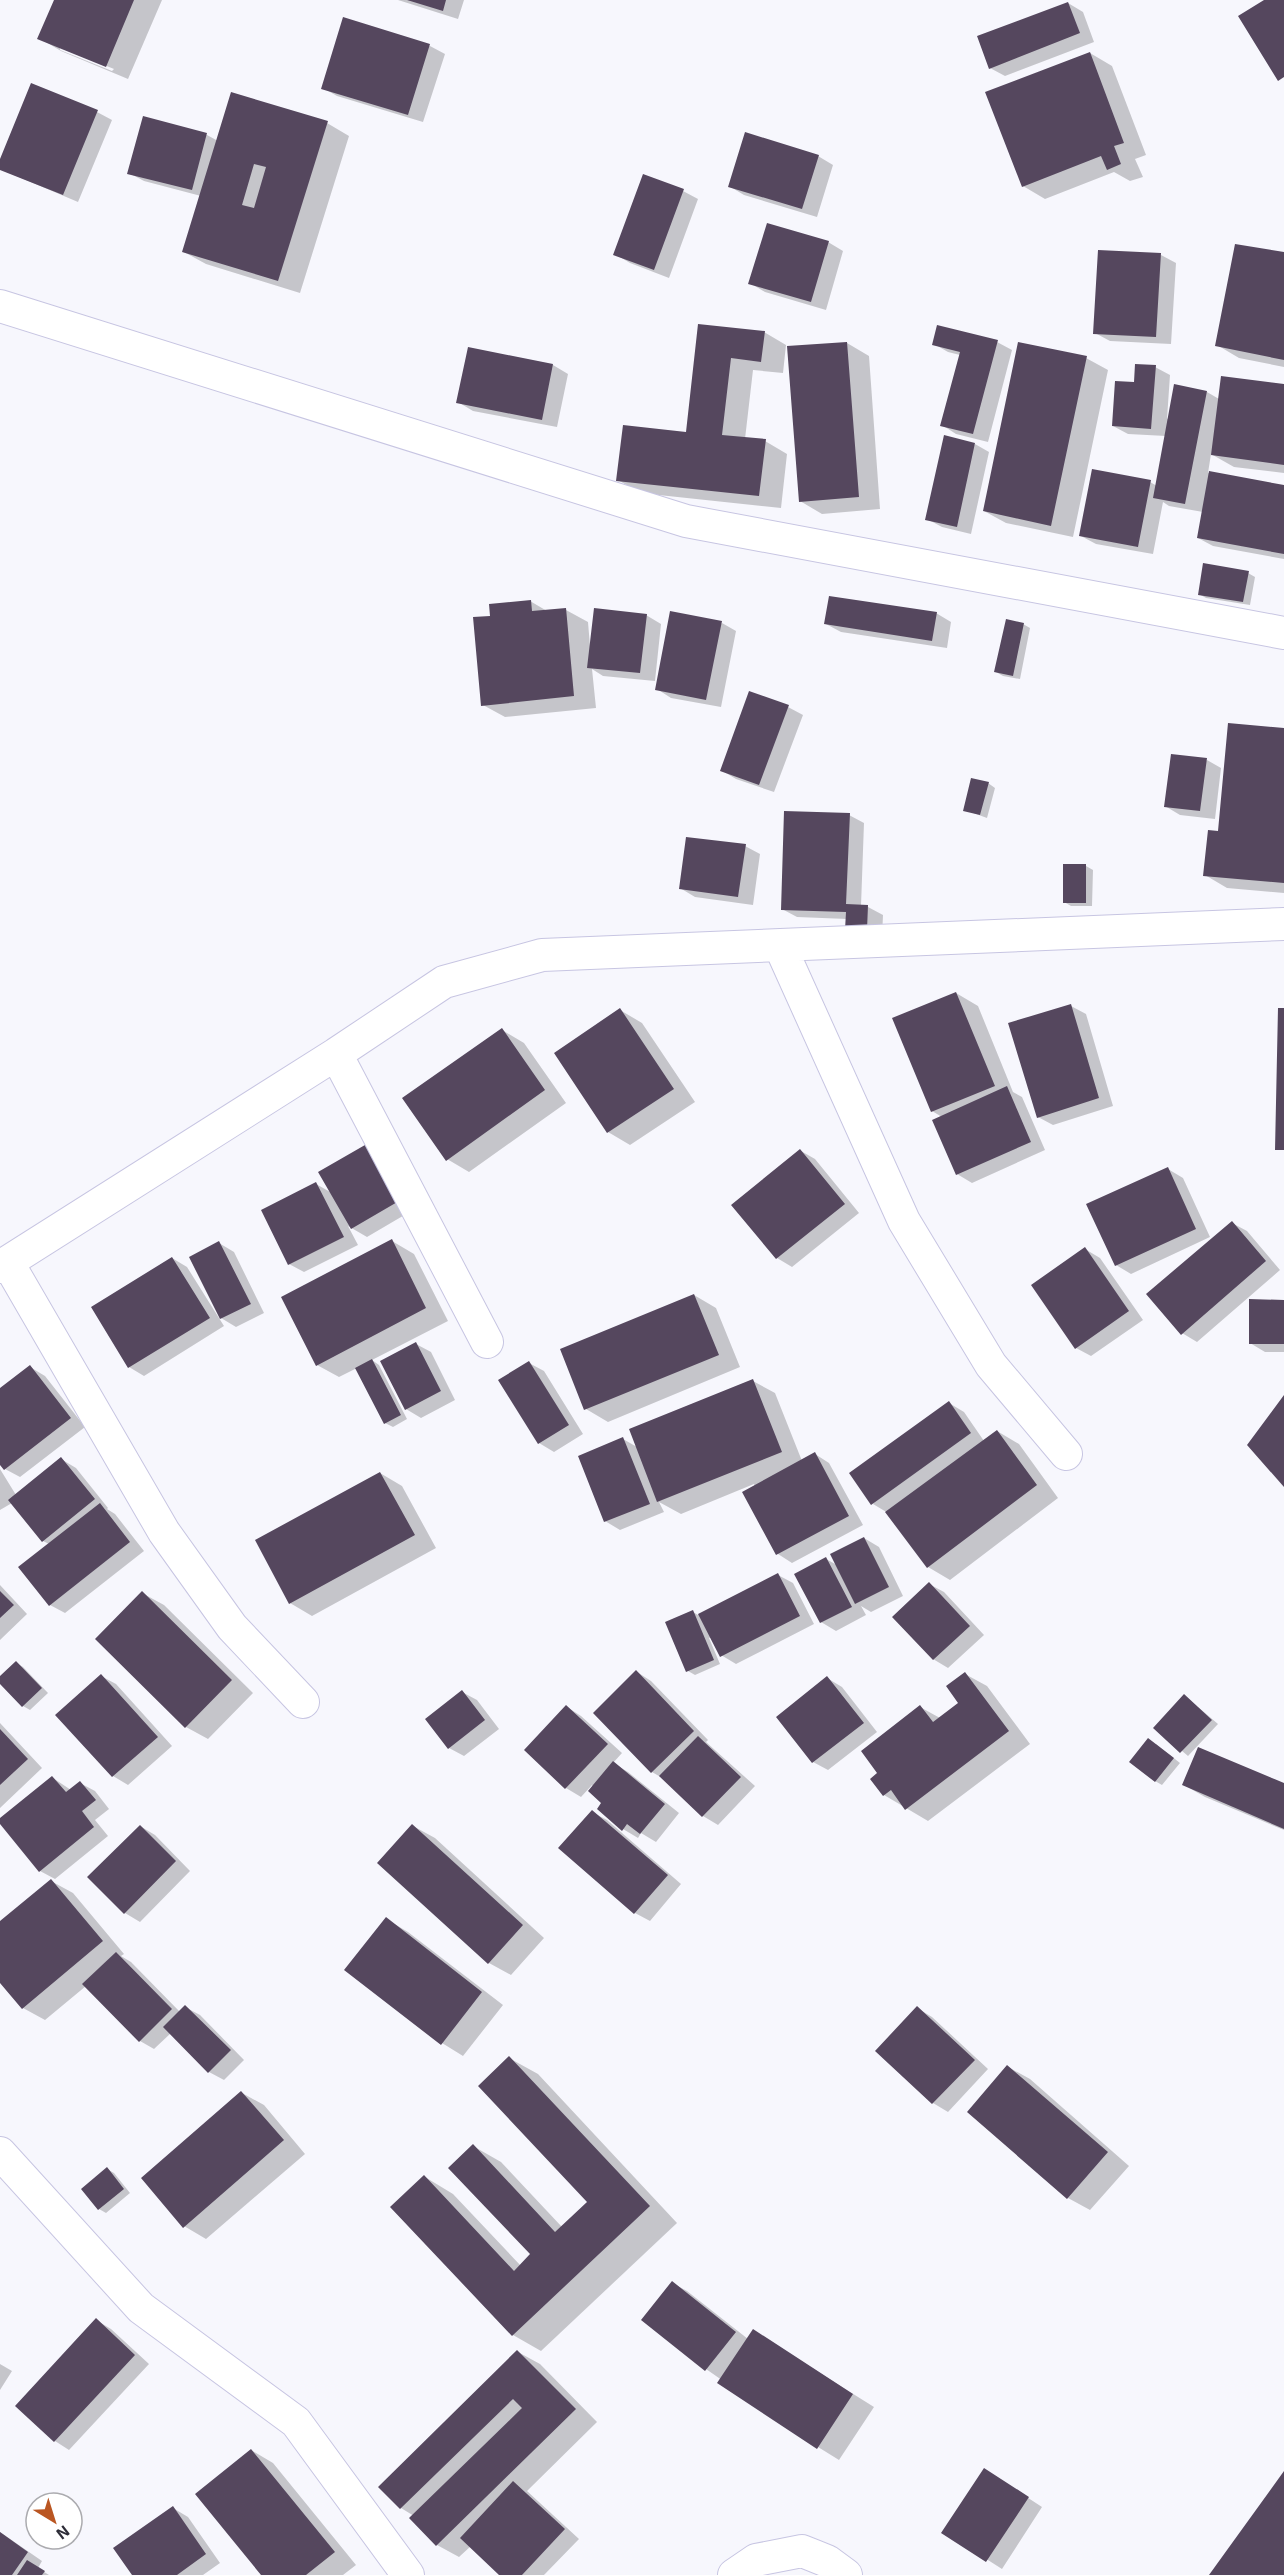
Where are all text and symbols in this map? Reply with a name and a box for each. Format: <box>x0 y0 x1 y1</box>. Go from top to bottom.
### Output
north arrow <box>24 2491 84 2551</box>
text: N <box>53 2522 74 2544</box>

